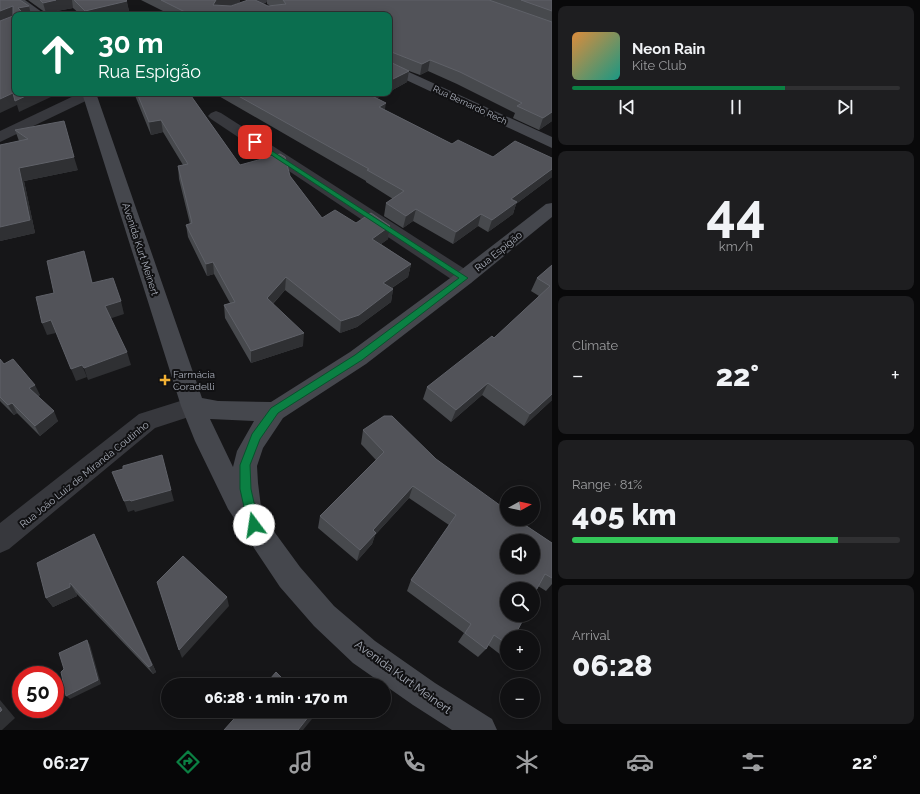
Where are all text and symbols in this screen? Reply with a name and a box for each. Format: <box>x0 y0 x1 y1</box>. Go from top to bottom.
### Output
text: 30 m <box>98 27 164 60</box>
icon: ahead <box>32 28 84 80</box>
text: Neon Rain <box>632 40 705 58</box>
text: Kite Club <box>632 58 687 73</box>
text: Rua Espigão <box>98 61 201 82</box>
street label: Rua Bernardo Rech <box>431 83 509 127</box>
icon: previous <box>616 96 638 118</box>
icon: pause <box>725 96 747 118</box>
icon: next <box>834 96 856 118</box>
pin <box>238 125 272 159</box>
icon: arrive <box>244 131 266 153</box>
text: 44 <box>706 182 766 243</box>
street label: Avenida Kurt Meinert <box>120 202 161 297</box>
street label: Rua Espigão <box>473 229 524 274</box>
text: km/h <box>719 239 753 254</box>
text: Climate <box>572 338 618 353</box>
text: 22° <box>716 358 759 393</box>
text: − <box>572 362 584 388</box>
text: + <box>891 362 900 388</box>
place label: Farmácia Coradelli <box>173 369 215 392</box>
marker: Farmácia Coradelli <box>160 375 170 385</box>
street label: Rua João Luiz de Miranda Coutinho <box>18 419 151 530</box>
text: Range · 81% <box>572 477 642 492</box>
north arrow <box>500 486 540 526</box>
map controls <box>500 486 540 718</box>
text: 405 km <box>572 497 677 532</box>
position arrow <box>233 504 275 546</box>
button: sound <box>500 534 540 574</box>
button: search <box>500 582 540 622</box>
text: Arrival <box>572 628 610 643</box>
button: + <box>500 630 540 670</box>
street label: Avenida Kurt Meinert <box>352 637 454 717</box>
text: 06:28 <box>572 648 653 683</box>
speed limit sign: 50 <box>12 666 64 718</box>
button: − <box>500 678 540 718</box>
text: 06:28 · 1 min · 170 m <box>204 689 348 707</box>
icon: directions <box>174 748 202 776</box>
icon: music <box>287 748 315 776</box>
icon: phone <box>400 748 428 776</box>
icon: climate <box>513 748 541 776</box>
icon: car <box>626 748 654 776</box>
icon: filters <box>739 748 767 776</box>
text: 06:27 <box>42 752 89 773</box>
text: 22° <box>852 752 877 773</box>

